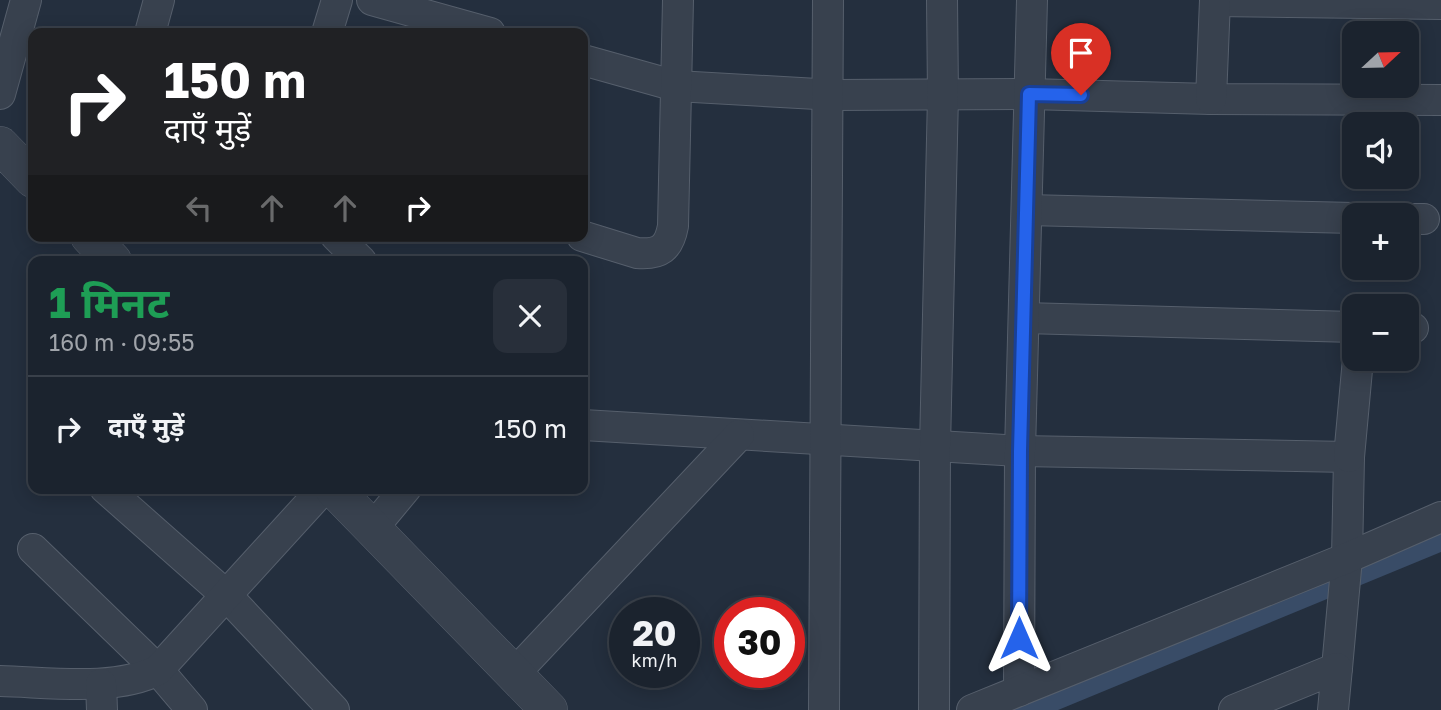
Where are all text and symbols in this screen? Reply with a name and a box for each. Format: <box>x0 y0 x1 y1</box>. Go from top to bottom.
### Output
north arrow <box>1342 21 1419 98</box>
map controls <box>1342 21 1419 371</box>
pin <box>1051 23 1111 95</box>
icon: arrive <box>1062 34 1100 72</box>
text: 150 m <box>164 50 306 109</box>
icon: right <box>49 56 140 147</box>
text: दाएँ मुड़ें <box>164 110 251 148</box>
button: sound <box>1342 112 1419 189</box>
icon: left <box>180 189 218 227</box>
icon: ahead <box>253 189 291 227</box>
icon: ahead <box>326 189 364 227</box>
icon: right <box>399 189 437 227</box>
button: + <box>1342 203 1419 280</box>
text: 1 मिनट <box>49 277 169 327</box>
button: close <box>493 279 567 353</box>
button: − <box>1342 294 1419 371</box>
text: 160 m · 09:55 <box>49 328 195 356</box>
icon: right <box>49 410 87 448</box>
text: दाएँ मुड़ें <box>108 411 184 442</box>
text: 150 m <box>494 413 567 444</box>
speed limit sign: 30 <box>714 597 805 688</box>
position arrow <box>982 601 1056 675</box>
text: 20 <box>632 612 677 654</box>
text: km/h <box>632 649 677 671</box>

